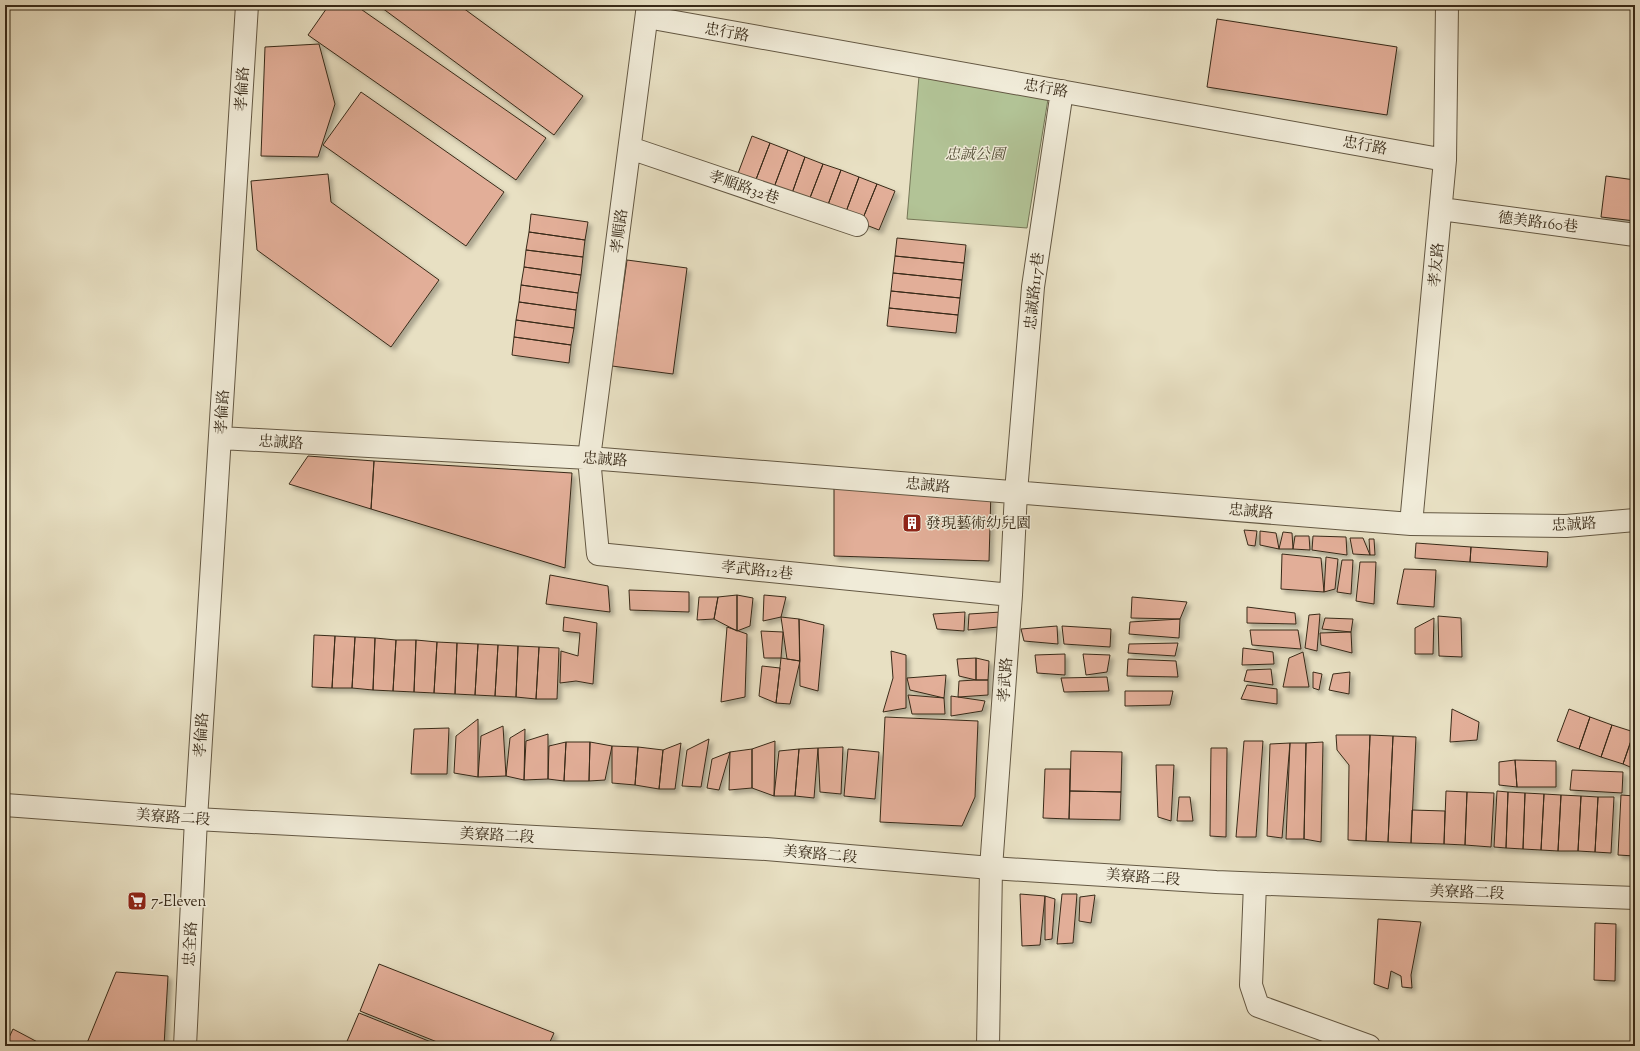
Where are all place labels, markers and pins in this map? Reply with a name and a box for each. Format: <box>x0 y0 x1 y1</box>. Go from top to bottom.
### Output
building icon: 發現藝術幼兒園 <box>901 512 923 534</box>
place label: 發現藝術幼兒園 <box>926 514 1031 535</box>
supermarket icon: 7-Eleven <box>126 890 148 912</box>
place label: 7-Eleven <box>151 892 207 913</box>

